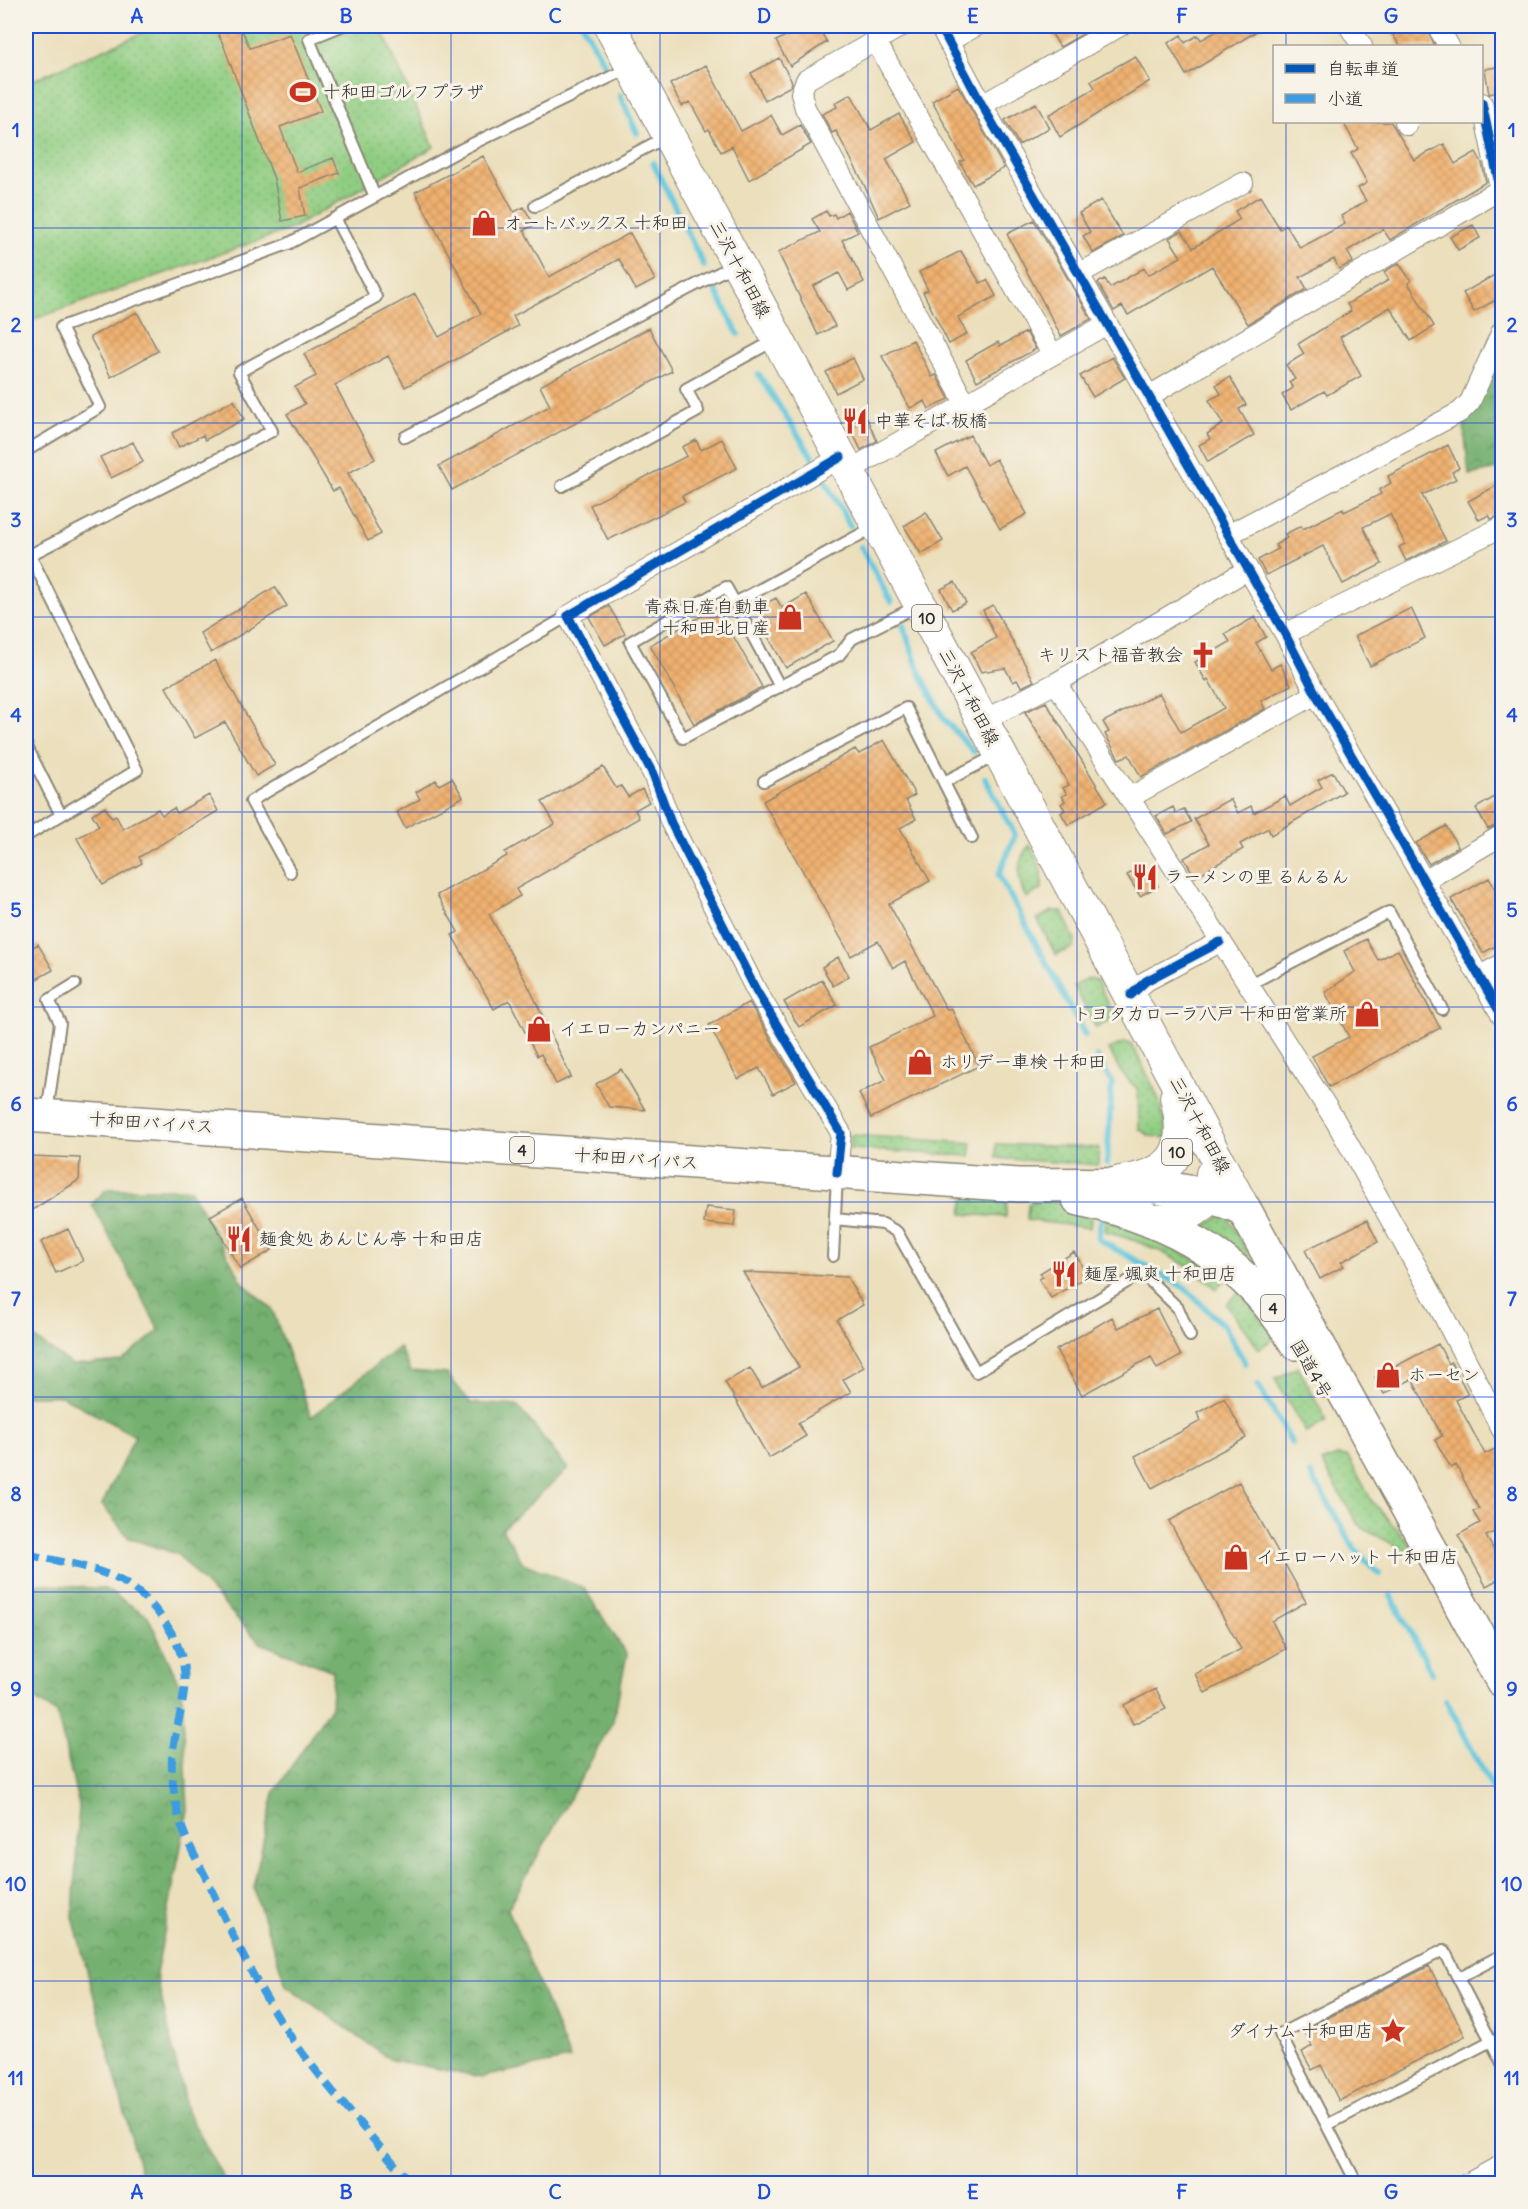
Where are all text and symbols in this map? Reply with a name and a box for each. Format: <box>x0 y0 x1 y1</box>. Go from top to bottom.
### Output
text: A <box>131 3 144 28</box>
text: B <box>339 3 353 28</box>
text: C <box>548 3 562 28</box>
text: D <box>757 3 771 28</box>
text: E <box>967 3 979 28</box>
text: F <box>1176 3 1188 28</box>
text: G <box>1384 3 1398 28</box>
legend <box>1273 45 1483 123</box>
text: 自転車道 <box>1327 57 1399 80</box>
sports icon: 十和田ゴルフプラザ <box>288 77 318 107</box>
place label: 十和田ゴルフプラザ <box>323 80 484 103</box>
text: 小道 <box>1327 87 1363 110</box>
text: 1 <box>12 117 20 142</box>
text: 1 <box>1508 117 1516 142</box>
shop icon: オートバックス 十和田 <box>469 208 499 238</box>
place label: オートバックス 十和田 <box>504 211 688 234</box>
street label: 三沢十和田線 <box>705 216 776 322</box>
text: 2 <box>11 312 22 337</box>
text: 2 <box>1507 312 1518 337</box>
restaurant icon: 中華そば 板橋 <box>840 406 870 436</box>
place label: 中華そば 板橋 <box>875 409 987 432</box>
text: 3 <box>10 507 22 532</box>
text: 3 <box>1506 507 1518 532</box>
place label: 青森日産自動車 十和田北日産 <box>644 595 770 639</box>
shop icon: 青森日産自動車 十和田北日産 <box>775 602 805 632</box>
road number: 10 <box>912 605 942 631</box>
church icon: キリスト福音教会 <box>1188 640 1218 670</box>
place label: キリスト福音教会 <box>1038 643 1183 666</box>
street label: 三沢十和田線 <box>934 644 1005 750</box>
text: 4 <box>10 702 22 727</box>
text: 4 <box>1506 702 1518 727</box>
restaurant icon: ラーメンの里 るんるん <box>1130 862 1160 892</box>
place label: ラーメンの里 るんるん <box>1165 865 1349 888</box>
text: 5 <box>10 897 22 922</box>
text: 5 <box>1506 897 1518 922</box>
shop icon: トヨタカローラ八戸 十和田営業所 <box>1352 999 1382 1029</box>
place label: トヨタカローラ八戸 十和田営業所 <box>1073 1002 1347 1025</box>
shop icon: イエローカンパニー <box>524 1014 554 1044</box>
place label: イエローカンパニー <box>559 1017 720 1040</box>
shop icon: ホリデー車検 十和田 <box>905 1047 935 1077</box>
place label: ホリデー車検 十和田 <box>940 1050 1106 1073</box>
street label: 三沢十和田線 <box>1165 1072 1236 1178</box>
text: 6 <box>10 1091 22 1116</box>
text: 6 <box>1506 1091 1518 1116</box>
street label: 十和田バイパス <box>88 1107 215 1138</box>
road number: 4 <box>510 1137 534 1163</box>
road number: 10 <box>1162 1139 1192 1165</box>
street label: 十和田バイパス <box>573 1143 700 1174</box>
restaurant icon: 麺食処 あんじん亭 十和田店 <box>224 1224 254 1254</box>
place label: 麺食処 あんじん亭 十和田店 <box>259 1227 484 1250</box>
restaurant icon: 麺屋 颯爽 十和田店 <box>1049 1259 1079 1289</box>
place label: 麺屋 颯爽 十和田店 <box>1084 1262 1237 1285</box>
text: 7 <box>11 1286 21 1311</box>
text: 7 <box>1507 1286 1517 1311</box>
road number: 4 <box>1261 1295 1285 1321</box>
street label: 国道4号 <box>1285 1335 1337 1402</box>
shop icon: ホーセン <box>1373 1360 1403 1390</box>
place label: ホーセン <box>1408 1363 1480 1386</box>
text: 8 <box>10 1481 22 1506</box>
text: 8 <box>1506 1481 1518 1506</box>
shop icon: イエローハット 十和田店 <box>1221 1542 1251 1572</box>
place label: イエローハット 十和田店 <box>1256 1545 1458 1568</box>
text: 9 <box>10 1676 22 1701</box>
text: 9 <box>1506 1676 1518 1701</box>
text: 10 <box>5 1871 27 1896</box>
text: 10 <box>1501 1871 1523 1896</box>
place icon: ダイナム 十和田店 <box>1378 2016 1408 2046</box>
place label: ダイナム 十和田店 <box>1228 2019 1373 2042</box>
text: 11 <box>8 2065 24 2090</box>
text: 11 <box>1504 2065 1520 2090</box>
text: A <box>131 2179 144 2204</box>
text: B <box>339 2179 353 2204</box>
text: C <box>548 2179 562 2204</box>
text: D <box>757 2179 771 2204</box>
text: E <box>967 2179 979 2204</box>
text: F <box>1176 2179 1188 2204</box>
text: G <box>1384 2179 1398 2204</box>

